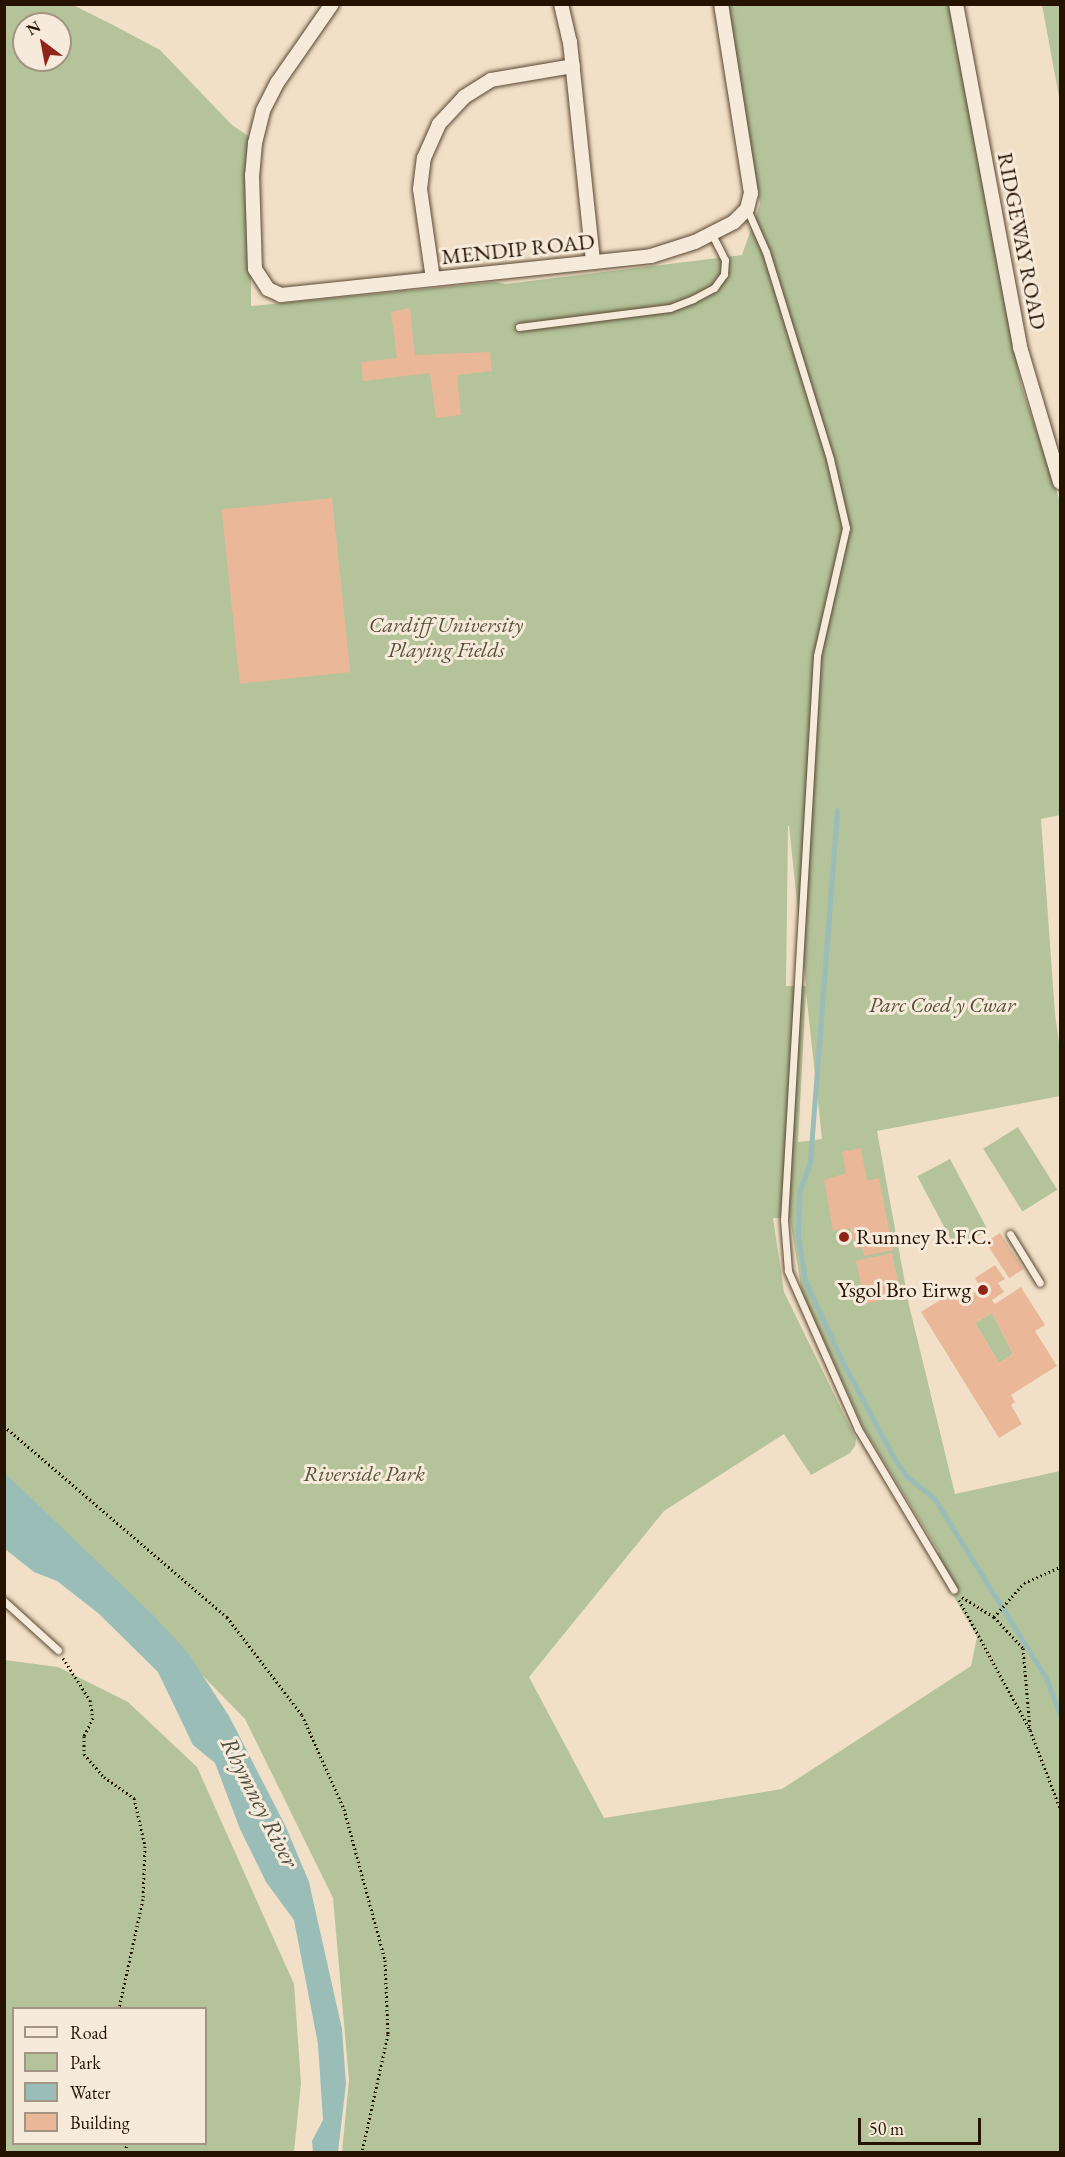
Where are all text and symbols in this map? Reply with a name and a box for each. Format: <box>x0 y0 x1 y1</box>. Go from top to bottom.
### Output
north arrow <box>12 12 72 72</box>
text: N <box>22 16 44 40</box>
street label: RIDGEWAY ROAD <box>992 150 1052 332</box>
street label: MENDIP ROAD <box>440 228 596 270</box>
park label: Cardiff University Playing Fields <box>369 611 523 662</box>
park label: Parc Coed y Cwar <box>869 992 1015 1018</box>
place label: Rumney R.F.C. <box>856 1224 992 1250</box>
marker: Rumney R.F.C. <box>837 1230 851 1244</box>
place label: Ysgol Bro Eirwg <box>838 1277 971 1303</box>
marker: Ysgol Bro Eirwg <box>976 1283 990 1297</box>
park label: Riverside Park <box>303 1461 425 1487</box>
water label: Rhymney River <box>215 1732 305 1872</box>
legend <box>12 2007 207 2145</box>
text: Road <box>70 2021 108 2044</box>
text: Park <box>70 2051 101 2074</box>
text: Water <box>70 2081 111 2104</box>
scale bar <box>861 2106 984 2144</box>
text: Building <box>70 2111 130 2134</box>
text: 50 m <box>869 2117 904 2140</box>

